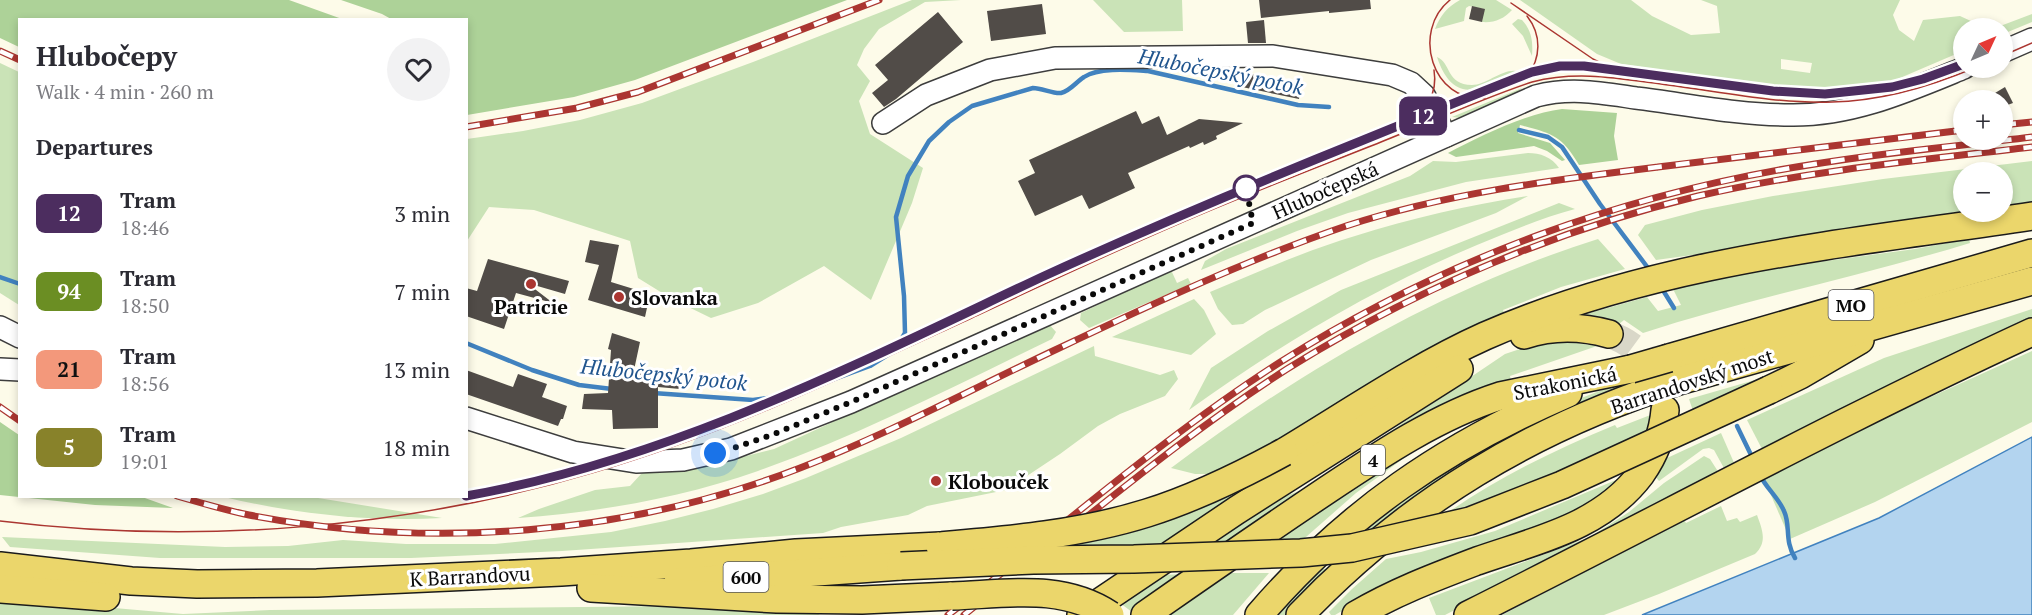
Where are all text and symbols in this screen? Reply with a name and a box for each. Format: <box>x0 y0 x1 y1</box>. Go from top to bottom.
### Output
north arrow <box>1953 18 2013 78</box>
map controls <box>1953 18 2013 222</box>
text: Hlubočepy <box>36 37 177 74</box>
button: heart <box>387 38 450 101</box>
water label: Hlubočepský potok <box>1135 41 1307 101</box>
text: Walk · 4 min · 260 m <box>36 78 214 105</box>
button: + <box>1953 90 2013 150</box>
line badge: 12 <box>1396 96 1450 136</box>
text: 12 <box>1411 102 1435 130</box>
text: Departures <box>36 132 153 161</box>
street label: Hlubočepská <box>1268 155 1382 225</box>
button: − <box>1953 162 2013 222</box>
unlabelled marker <box>1233 175 1259 201</box>
text: Tram <box>120 185 176 214</box>
text: 12 <box>57 199 81 227</box>
text: 3 min <box>394 199 450 228</box>
text: 18:46 <box>120 214 169 241</box>
text: Tram <box>120 263 176 292</box>
text: 94 <box>57 277 81 305</box>
text: 7 min <box>394 277 450 306</box>
marker: Patricie <box>524 277 538 291</box>
place label: Slovanka <box>631 284 718 311</box>
marker: Slovanka <box>612 290 626 304</box>
road number: MO <box>1828 290 1874 320</box>
text: 18:50 <box>120 292 169 319</box>
place label: Patricie <box>494 293 568 320</box>
text: Tram <box>120 341 176 370</box>
street label: Barrandovský most <box>1607 342 1778 420</box>
water label: Hlubočepský potok <box>578 351 750 397</box>
text: 21 <box>57 355 81 383</box>
text: 13 min <box>383 355 450 384</box>
street label: Strakonická <box>1511 360 1619 406</box>
text: 18:56 <box>120 370 169 397</box>
text: Tram <box>120 419 176 448</box>
text: 5 <box>63 433 75 461</box>
text: 18 min <box>383 433 450 462</box>
your location <box>700 438 730 468</box>
road number: 4 <box>1361 445 1385 475</box>
text: 19:01 <box>120 448 169 475</box>
place label: Klobouček <box>948 468 1049 495</box>
marker: Klobouček <box>929 474 943 488</box>
street label: K Barrandovu <box>409 559 531 593</box>
road number: 600 <box>724 562 768 592</box>

